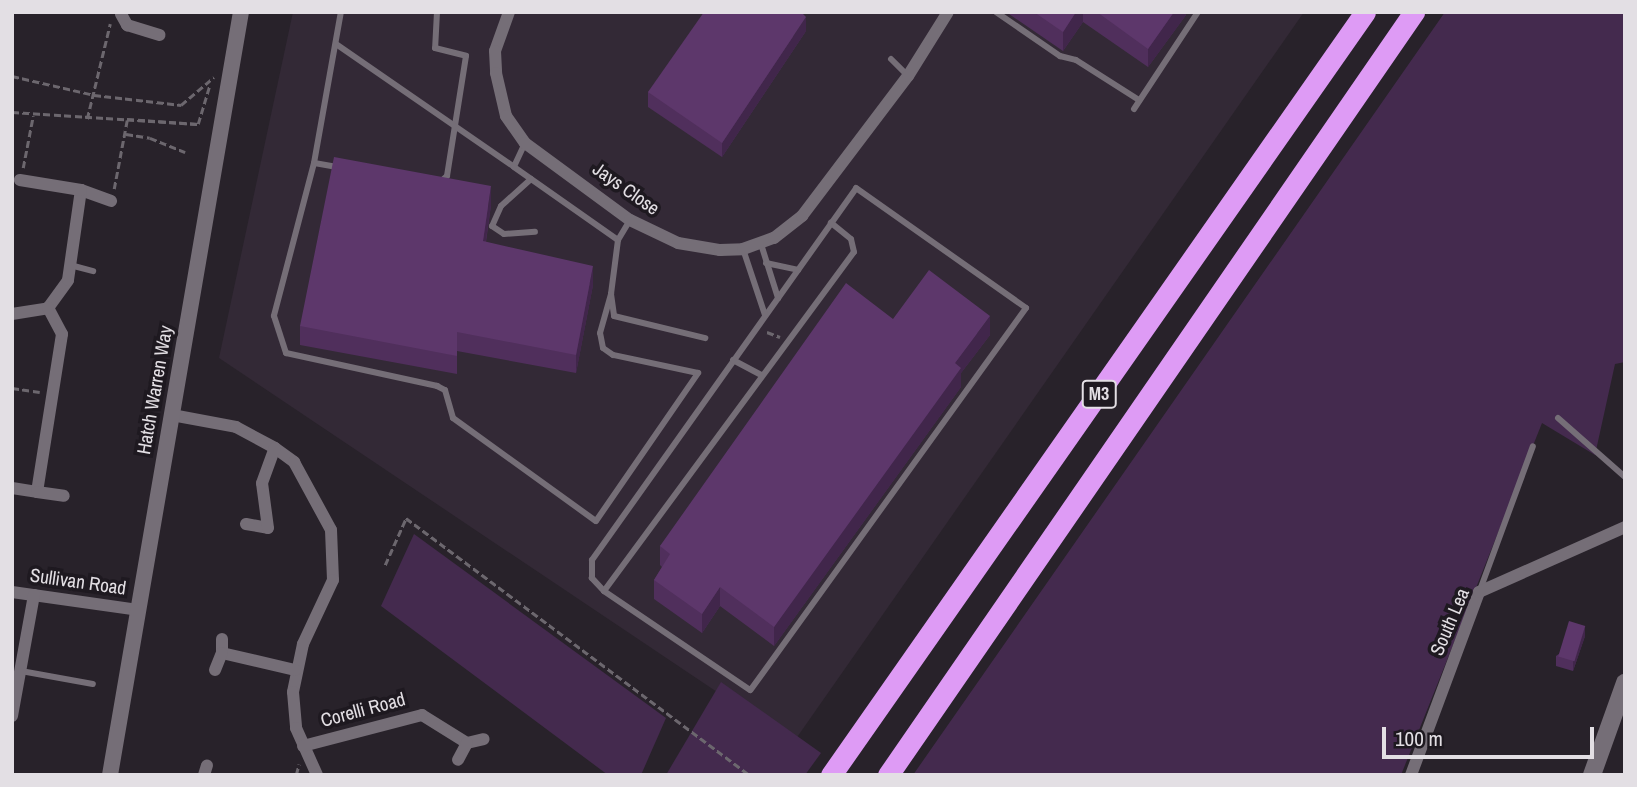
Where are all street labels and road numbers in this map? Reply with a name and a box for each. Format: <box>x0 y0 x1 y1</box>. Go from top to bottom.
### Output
street label: Jays Close <box>588 158 664 220</box>
street label: Hatch Warren Way <box>132 324 178 456</box>
road number: M3 <box>1082 380 1116 408</box>
street label: Sullivan Road <box>28 564 128 600</box>
street label: South Lea <box>1426 585 1474 659</box>
street label: Corelli Road <box>318 688 408 732</box>

